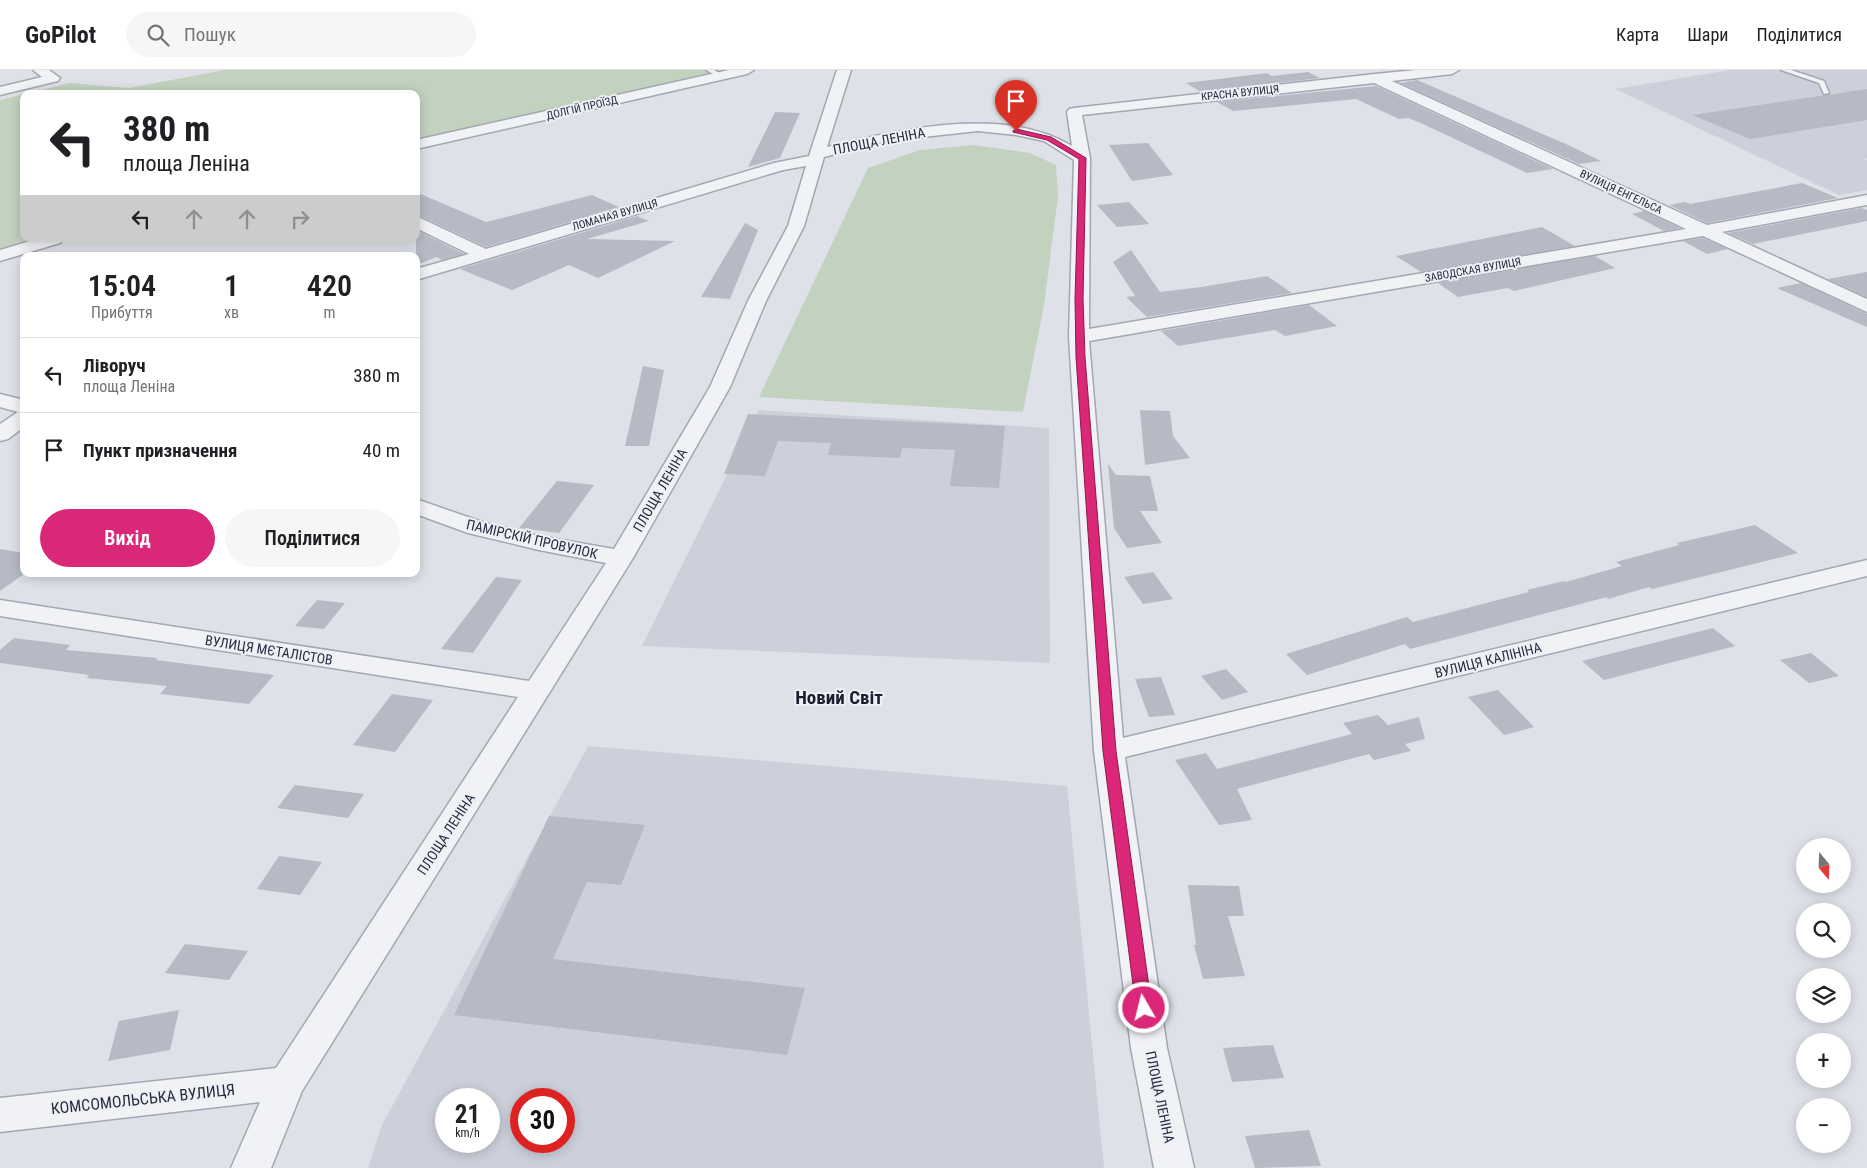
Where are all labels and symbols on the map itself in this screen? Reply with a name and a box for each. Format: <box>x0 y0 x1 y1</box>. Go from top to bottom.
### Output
pin <box>995 80 1037 131</box>
street label: КРАСНА ВУЛИЦЯ <box>1200 82 1280 104</box>
street label: ДОЛГІЙ ПРОЇЗД <box>545 93 619 123</box>
street label: ПЛОЩА ЛЕНІНА <box>832 124 926 158</box>
street label: ВУЛИЦЯ ЕНГЕЛЬСА <box>1578 167 1665 217</box>
street label: ЛОМАНАЯ ВУЛИЦЯ <box>571 197 659 233</box>
street label: ЗАВОДСКАЯ ВУЛИЦЯ <box>1424 255 1522 285</box>
street label: ПЛОЩА ЛЕНІНА <box>630 445 690 535</box>
street label: ПАМІРСКІЙ ПРОВУЛОК <box>465 516 599 562</box>
street label: ВУЛИЦЯ МЄТАЛІСТОВ <box>204 632 334 668</box>
street label: ВУЛИЦЯ КАЛІНІНА <box>1433 639 1543 681</box>
district label: Новий Світ <box>795 686 883 709</box>
street label: ПЛОЩА ЛЕНІНА <box>414 790 478 878</box>
north arrow <box>1796 838 1851 892</box>
position arrow <box>1117 981 1169 1033</box>
street label: ПЛОЩА ЛЕНІНА <box>1142 1050 1178 1144</box>
street label: КОМСОМОЛЬСЬКА ВУЛИЦЯ <box>50 1080 236 1118</box>
speed limit sign: 30 <box>510 1088 575 1153</box>

